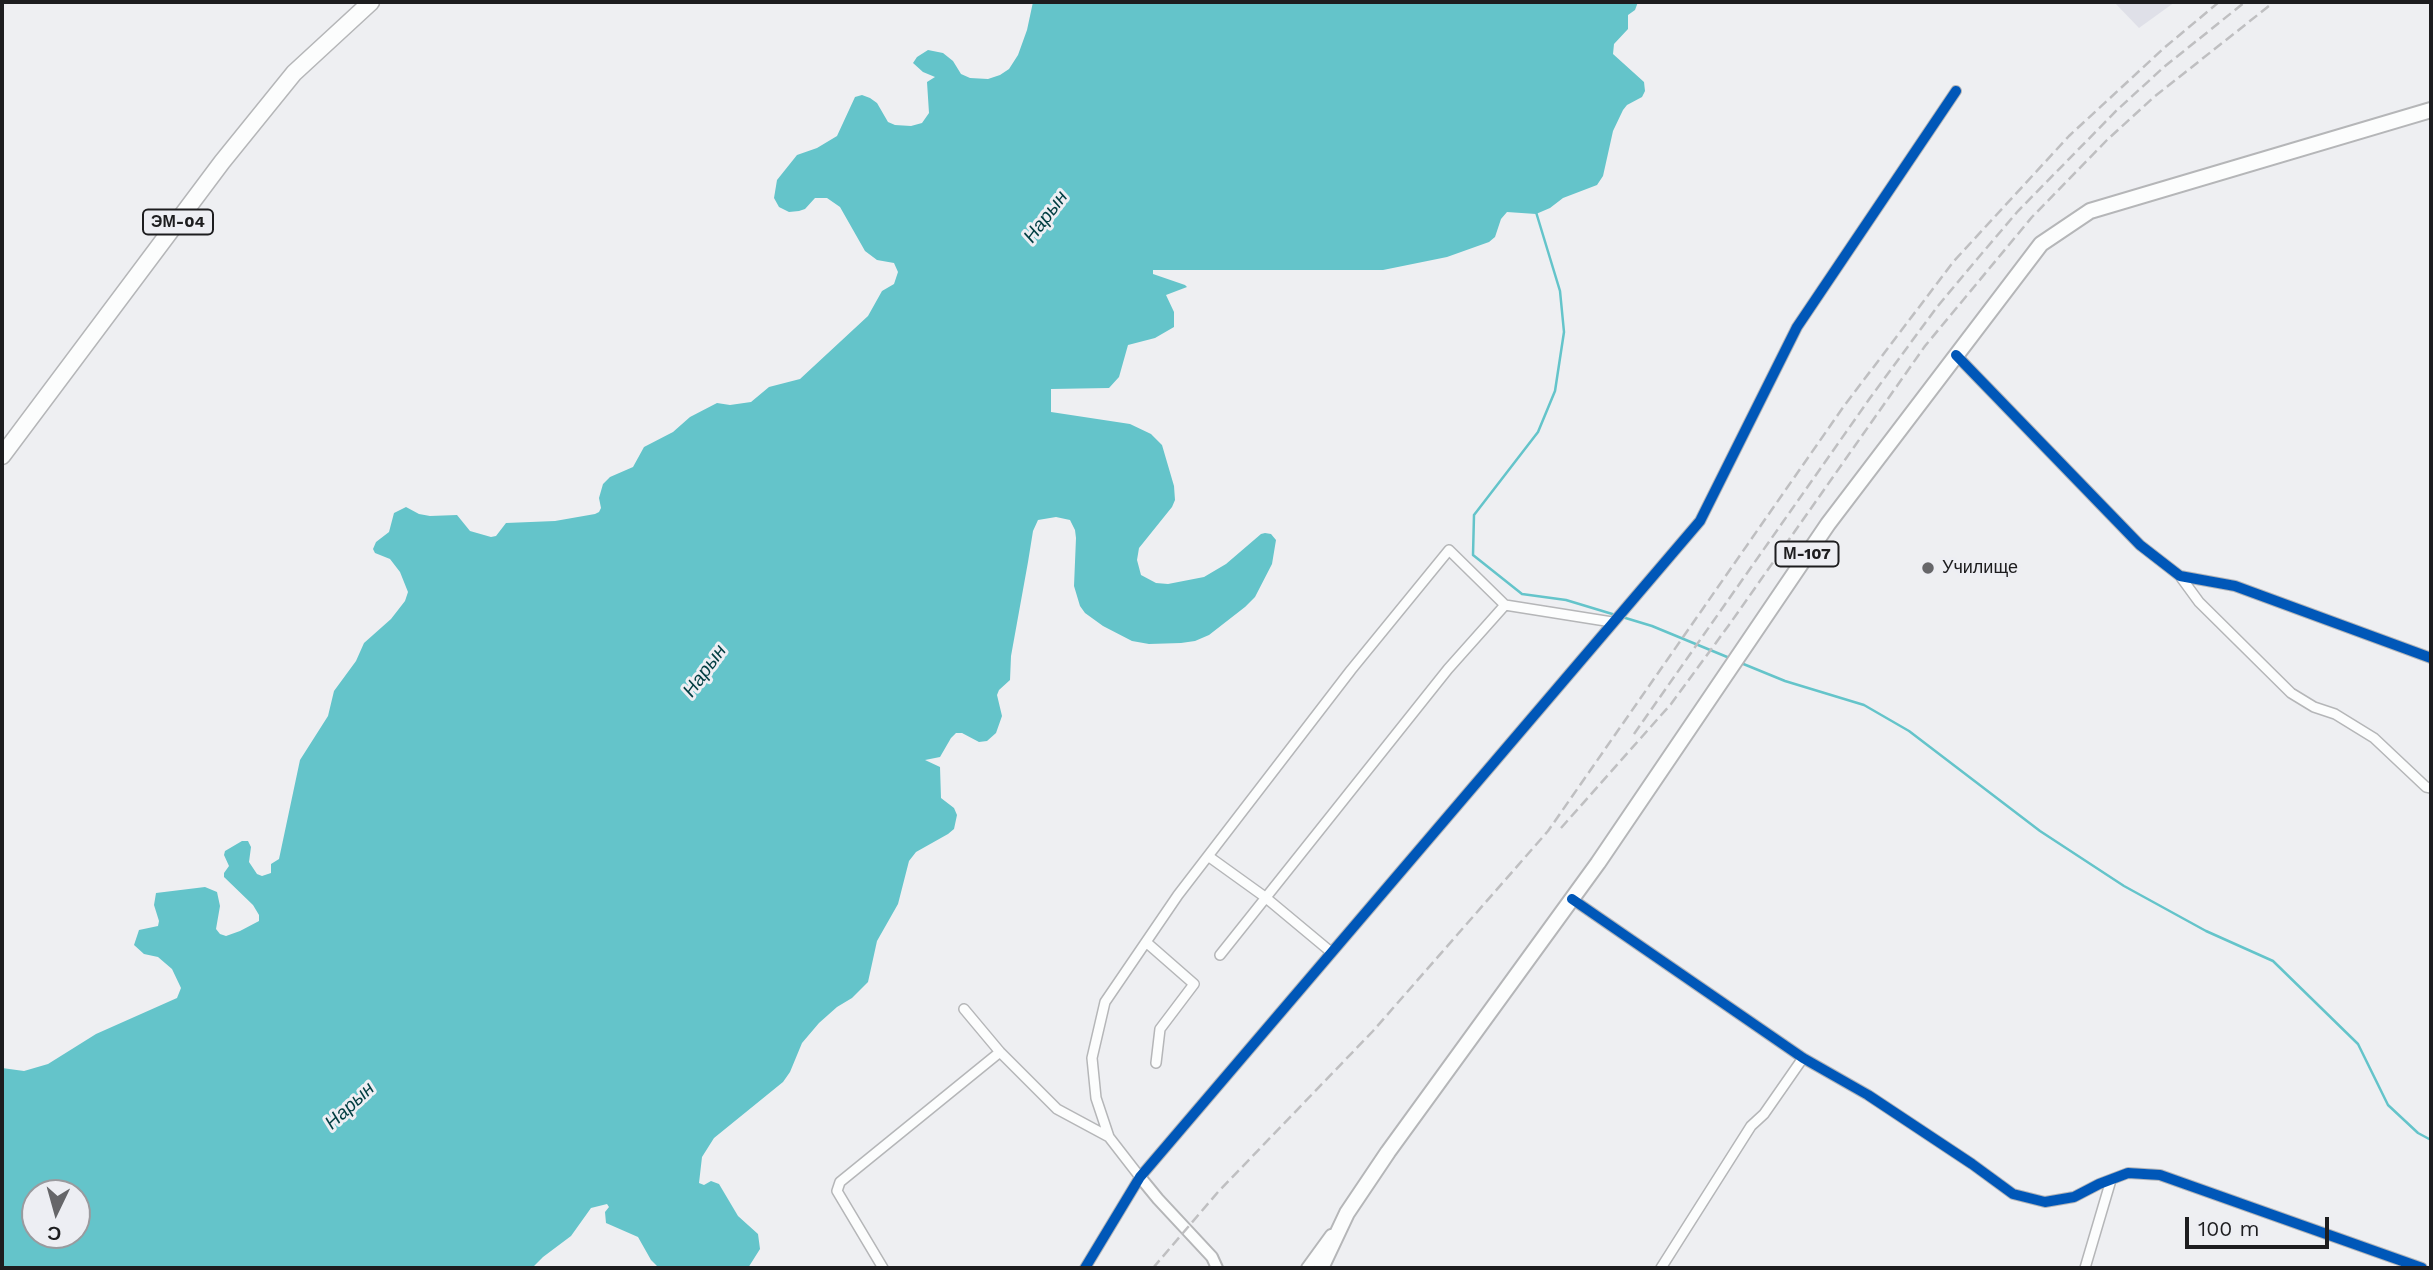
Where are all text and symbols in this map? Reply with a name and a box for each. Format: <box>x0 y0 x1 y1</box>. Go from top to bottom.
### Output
water label: Нарын <box>1019 186 1073 248</box>
road number: ЭМ-04 <box>143 210 213 234</box>
road number: М-107 <box>1776 541 1839 566</box>
place label: Училище <box>1942 557 2018 579</box>
marker: Училище <box>1920 560 1936 576</box>
water label: Нарын <box>678 640 732 702</box>
water label: Нарын <box>321 1077 379 1135</box>
north arrow <box>21 1179 91 1249</box>
scale bar <box>2188 1204 2332 1248</box>
text: 100 m <box>2198 1216 2260 1241</box>
text: С <box>46 1221 62 1245</box>

